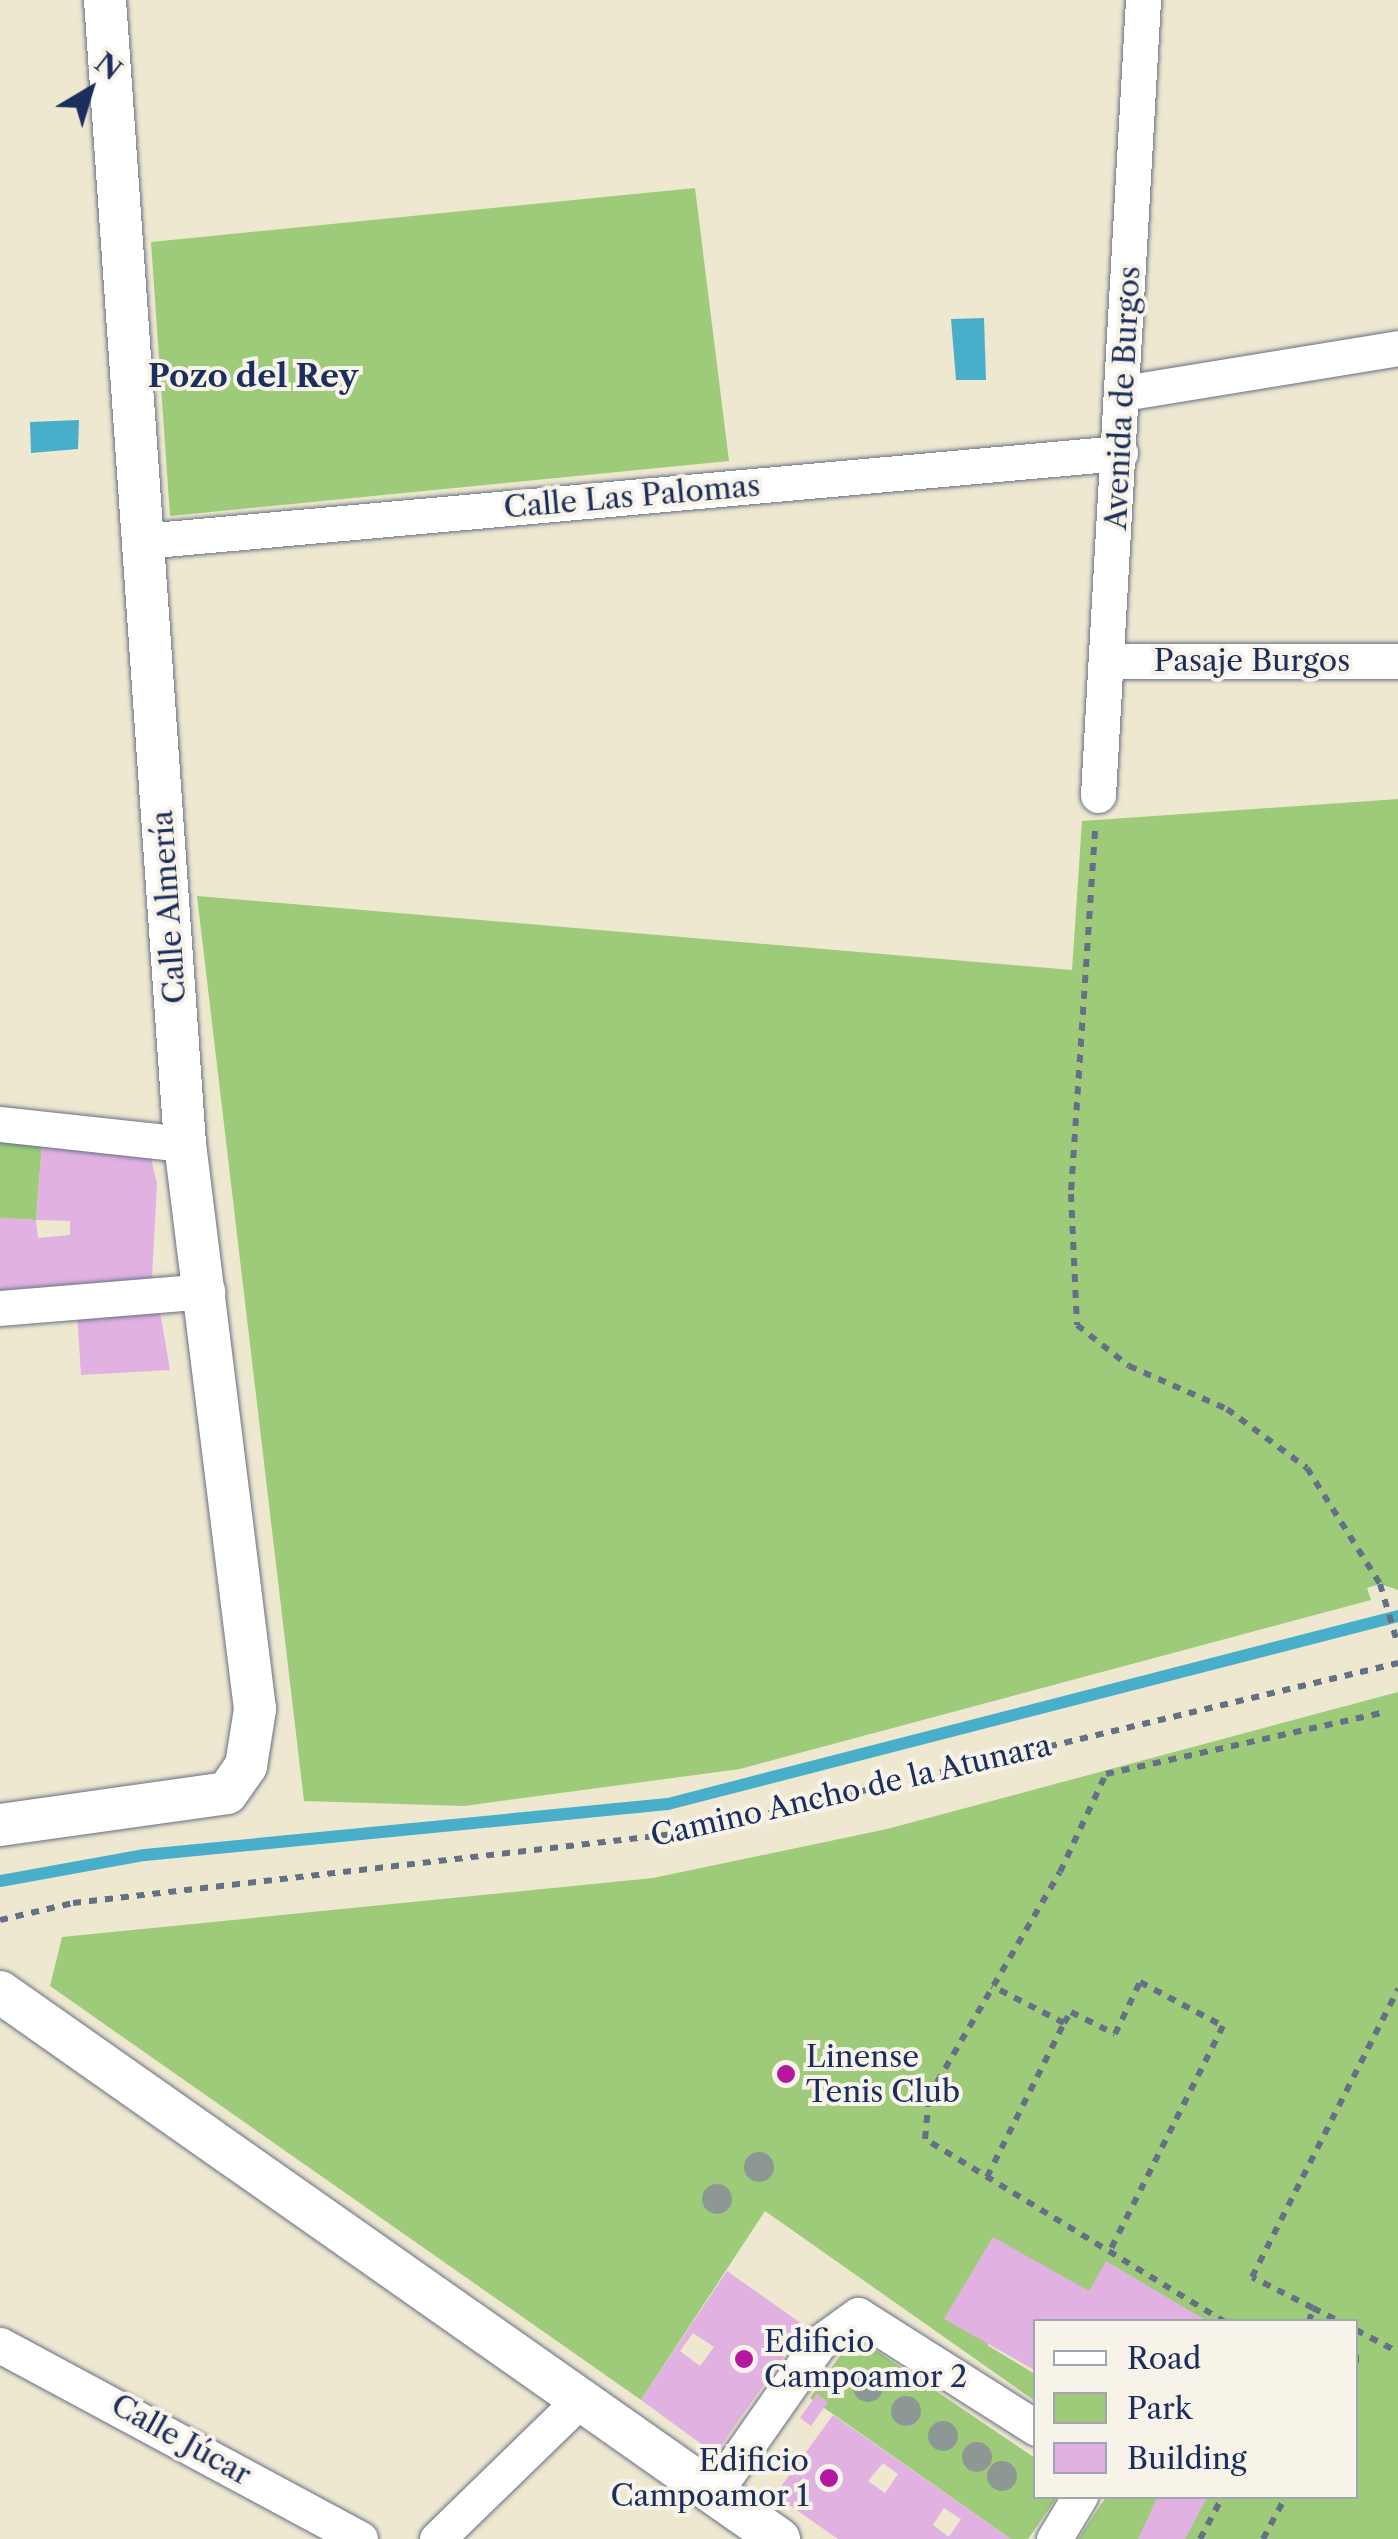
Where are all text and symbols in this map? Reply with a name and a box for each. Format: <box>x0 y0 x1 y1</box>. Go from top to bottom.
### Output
north arrow <box>40 40 140 140</box>
text: N <box>88 45 129 87</box>
street label: Avenida de Burgos <box>1098 265 1148 531</box>
district label: Pozo del Rey <box>148 357 358 395</box>
street label: Calle Las Palomas <box>502 468 762 526</box>
street label: Pasaje Burgos <box>1154 643 1350 679</box>
street label: Calle Almería <box>144 808 194 1006</box>
street label: Camino Ancho de la Atunara <box>646 1727 1056 1855</box>
place label: Linense Tenis Club <box>806 2039 960 2110</box>
marker: Linense Tenis Club <box>775 2063 797 2085</box>
legend <box>1033 2319 1358 2499</box>
place label: Edificio Campoamor 2 <box>764 2324 968 2394</box>
text: Road <box>1127 2340 1201 2377</box>
marker: Edificio Campoamor 2 <box>733 2348 755 2370</box>
street label: Calle Júcar <box>105 2387 257 2493</box>
text: Park <box>1127 2390 1192 2427</box>
text: Building <box>1127 2440 1247 2477</box>
place label: Edificio Campoamor 1 <box>610 2443 809 2514</box>
marker: Edificio Campoamor 1 <box>818 2467 840 2489</box>

